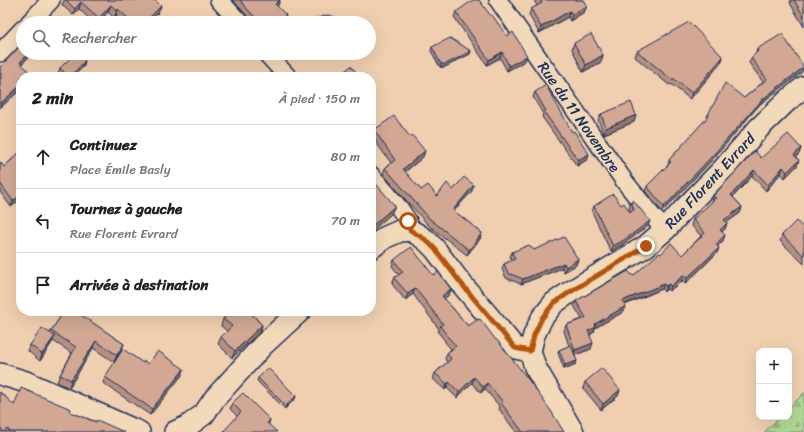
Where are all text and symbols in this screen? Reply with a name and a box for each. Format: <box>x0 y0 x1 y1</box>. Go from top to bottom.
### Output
search box <box>16 16 376 60</box>
text: Rechercher <box>62 25 137 51</box>
icon: search <box>30 27 52 49</box>
street label: Rue du 11 Novembre <box>531 56 627 178</box>
text: 2 min <box>32 83 73 113</box>
text: À pied · 150 m <box>279 87 360 110</box>
street label: Rue Florent Evrard <box>658 126 763 235</box>
text: Continuez <box>70 132 137 158</box>
text: 80 m <box>331 145 360 168</box>
icon: ahead <box>32 146 54 168</box>
text: Place Émile Basly <box>70 158 170 181</box>
text: Tournez à gauche <box>70 196 182 222</box>
text: 70 m <box>331 209 360 232</box>
icon: left <box>32 210 54 232</box>
route start <box>399 212 417 230</box>
text: Rue Florent Evrard <box>70 222 178 245</box>
route end <box>637 237 655 255</box>
text: Arrivée à destination <box>70 272 208 298</box>
icon: arrive <box>32 274 54 296</box>
map controls <box>756 348 792 420</box>
button: + <box>756 348 792 384</box>
button: − <box>756 384 792 420</box>

